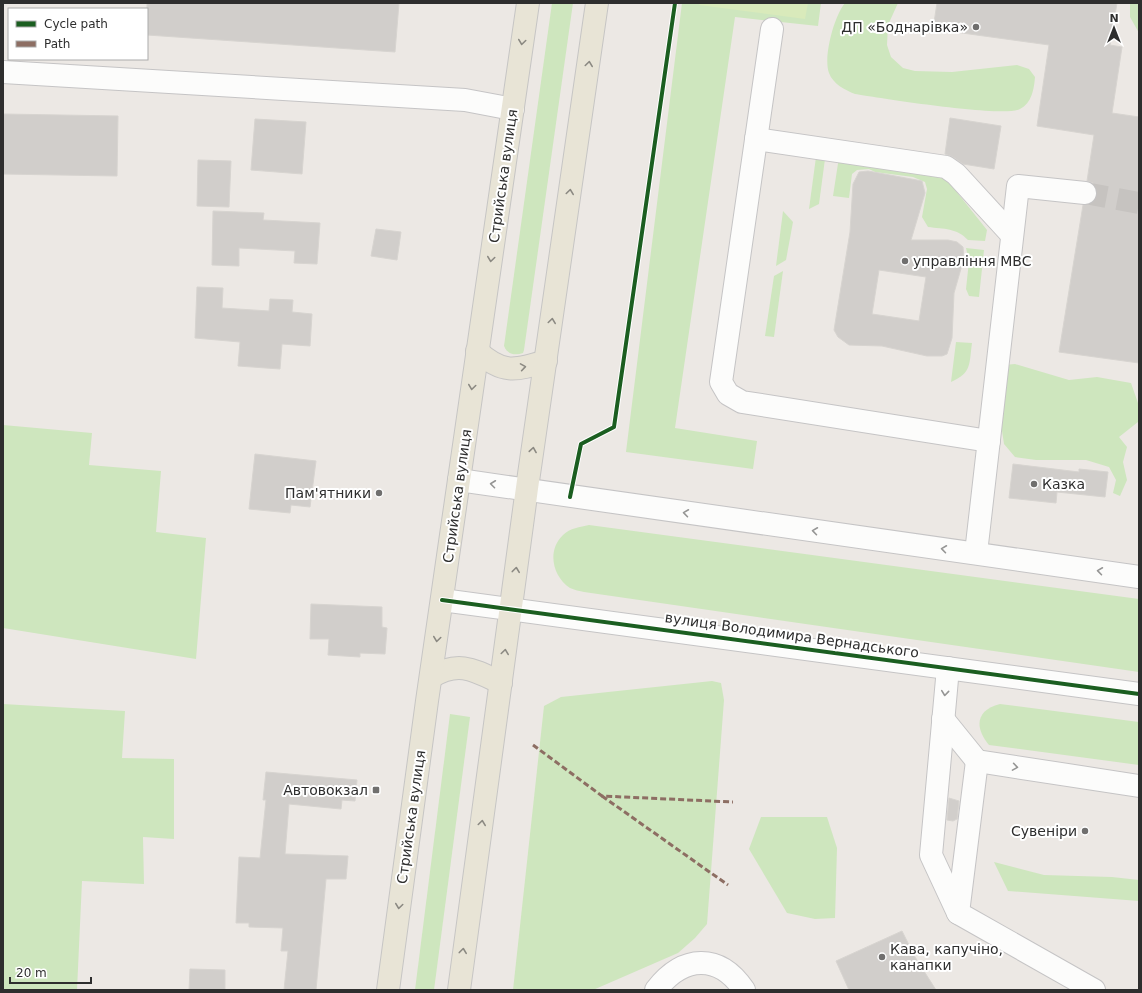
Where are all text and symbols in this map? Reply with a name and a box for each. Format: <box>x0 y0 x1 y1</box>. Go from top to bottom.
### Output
legend <box>8 8 148 60</box>
north arrow <box>1094 8 1134 48</box>
text: N <box>1109 12 1119 25</box>
text: Cycle path <box>44 17 108 31</box>
place label: ДП «Боднарівка» <box>841 19 968 35</box>
marker: ДП «Боднарівка» <box>971 22 981 32</box>
text: Path <box>44 37 70 51</box>
one-way arrow <box>518 39 527 45</box>
one-way arrow <box>584 61 593 67</box>
street label: Стрийська вулиця <box>486 108 520 244</box>
one-way arrow <box>565 189 574 195</box>
place label: управління МВС <box>913 253 1032 269</box>
one-way arrow <box>487 256 496 262</box>
marker: управління МВС <box>900 256 910 266</box>
one-way arrow <box>547 318 556 324</box>
one-way arrow <box>520 363 526 372</box>
one-way arrow <box>468 384 477 390</box>
street label: Стрийська вулиця <box>440 428 474 564</box>
one-way arrow <box>528 447 537 453</box>
place label: Казка <box>1042 476 1085 492</box>
marker: Казка <box>1029 479 1039 489</box>
one-way arrow <box>490 480 496 489</box>
place label: Пам'ятники <box>285 485 371 501</box>
marker: Пам'ятники <box>374 488 384 498</box>
one-way arrow <box>683 509 690 518</box>
one-way arrow <box>812 527 818 536</box>
one-way arrow <box>941 545 947 554</box>
one-way arrow <box>511 567 520 573</box>
one-way arrow <box>1097 567 1103 576</box>
street label: вулиця Володимира Вернадського <box>664 609 920 661</box>
one-way arrow <box>433 636 442 642</box>
one-way arrow <box>500 649 509 655</box>
one-way arrow <box>941 690 950 696</box>
street label: Стрийська вулиця <box>394 749 428 885</box>
one-way arrow <box>1012 762 1018 771</box>
place label: Автовокзал <box>283 782 368 798</box>
marker: Автовокзал <box>371 785 381 795</box>
one-way arrow <box>477 819 486 826</box>
place label: Сувеніри <box>1011 823 1077 839</box>
marker: Сувеніри <box>1080 826 1090 836</box>
one-way arrow <box>395 903 404 909</box>
place label: Кава, капучіно, канапки <box>890 941 1003 973</box>
one-way arrow <box>458 948 467 954</box>
marker: Кава, капучіно, канапки <box>877 952 887 962</box>
scale bar <box>10 959 91 985</box>
text: 20 m <box>16 966 47 980</box>

